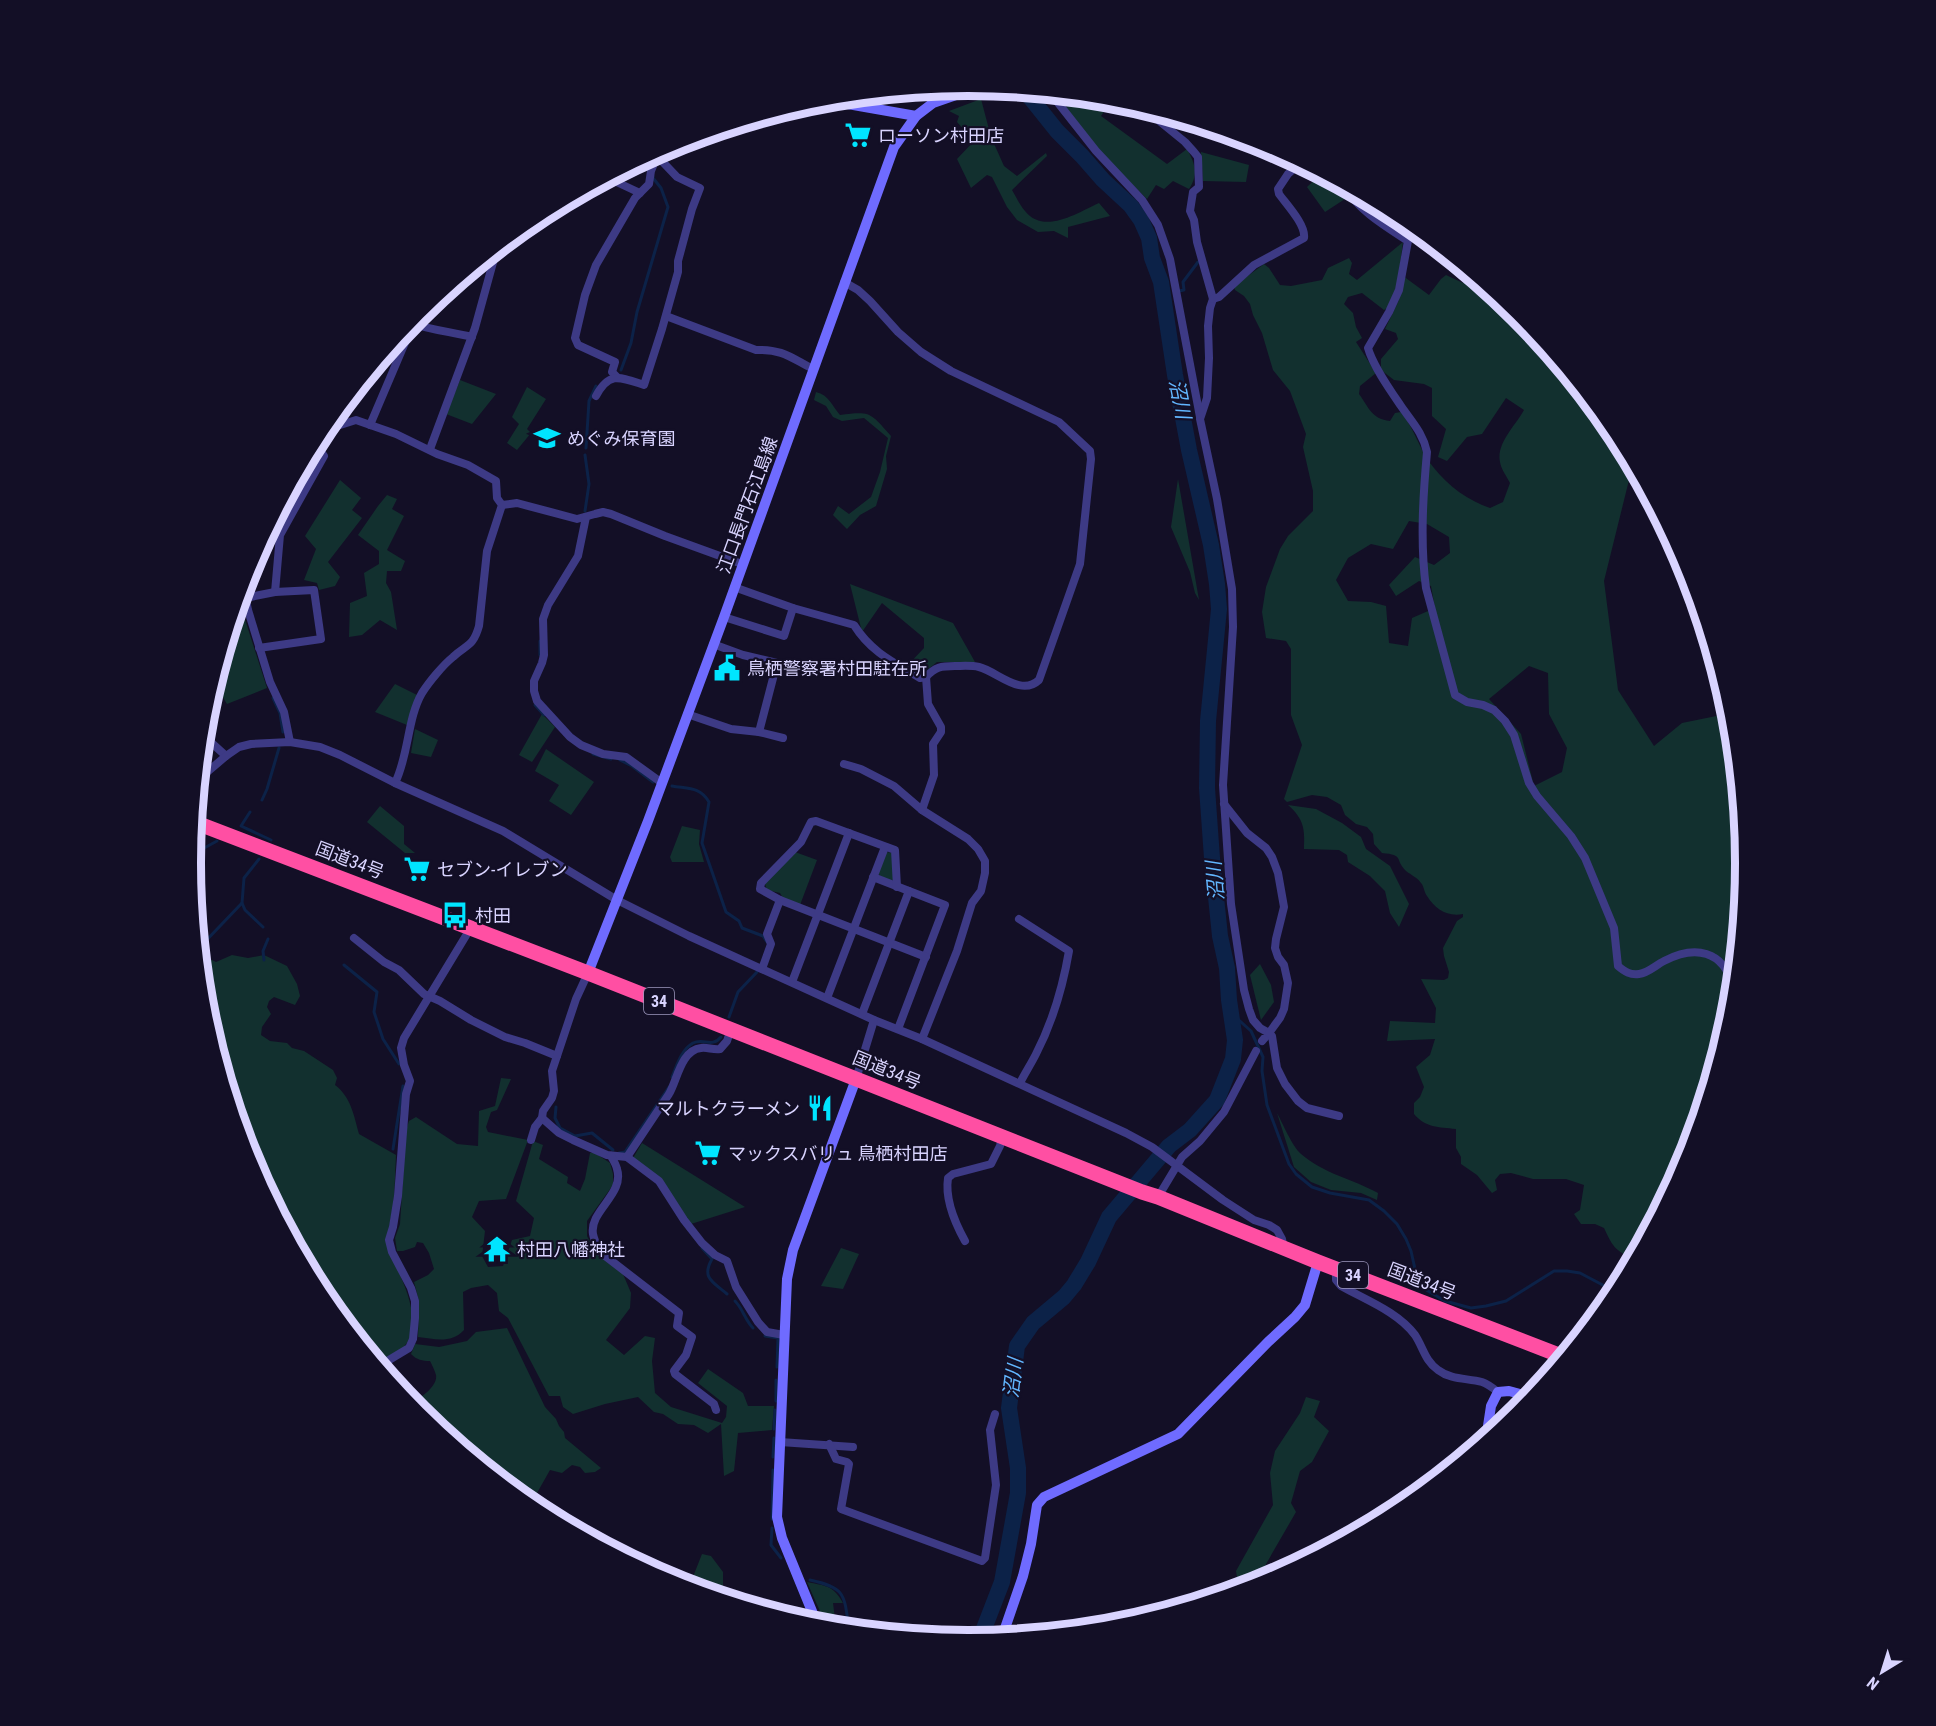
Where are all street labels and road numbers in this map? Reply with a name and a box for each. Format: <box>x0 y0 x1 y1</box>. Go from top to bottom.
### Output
street label: 江口長門石江島線 <box>713 434 781 576</box>
street label: 国道34号 <box>313 837 387 883</box>
road number: 34 <box>644 988 674 1014</box>
street label: 国道34号 <box>850 1047 924 1093</box>
street label: 国道34号 <box>1385 1258 1459 1304</box>
road number: 34 <box>1338 1262 1368 1288</box>

